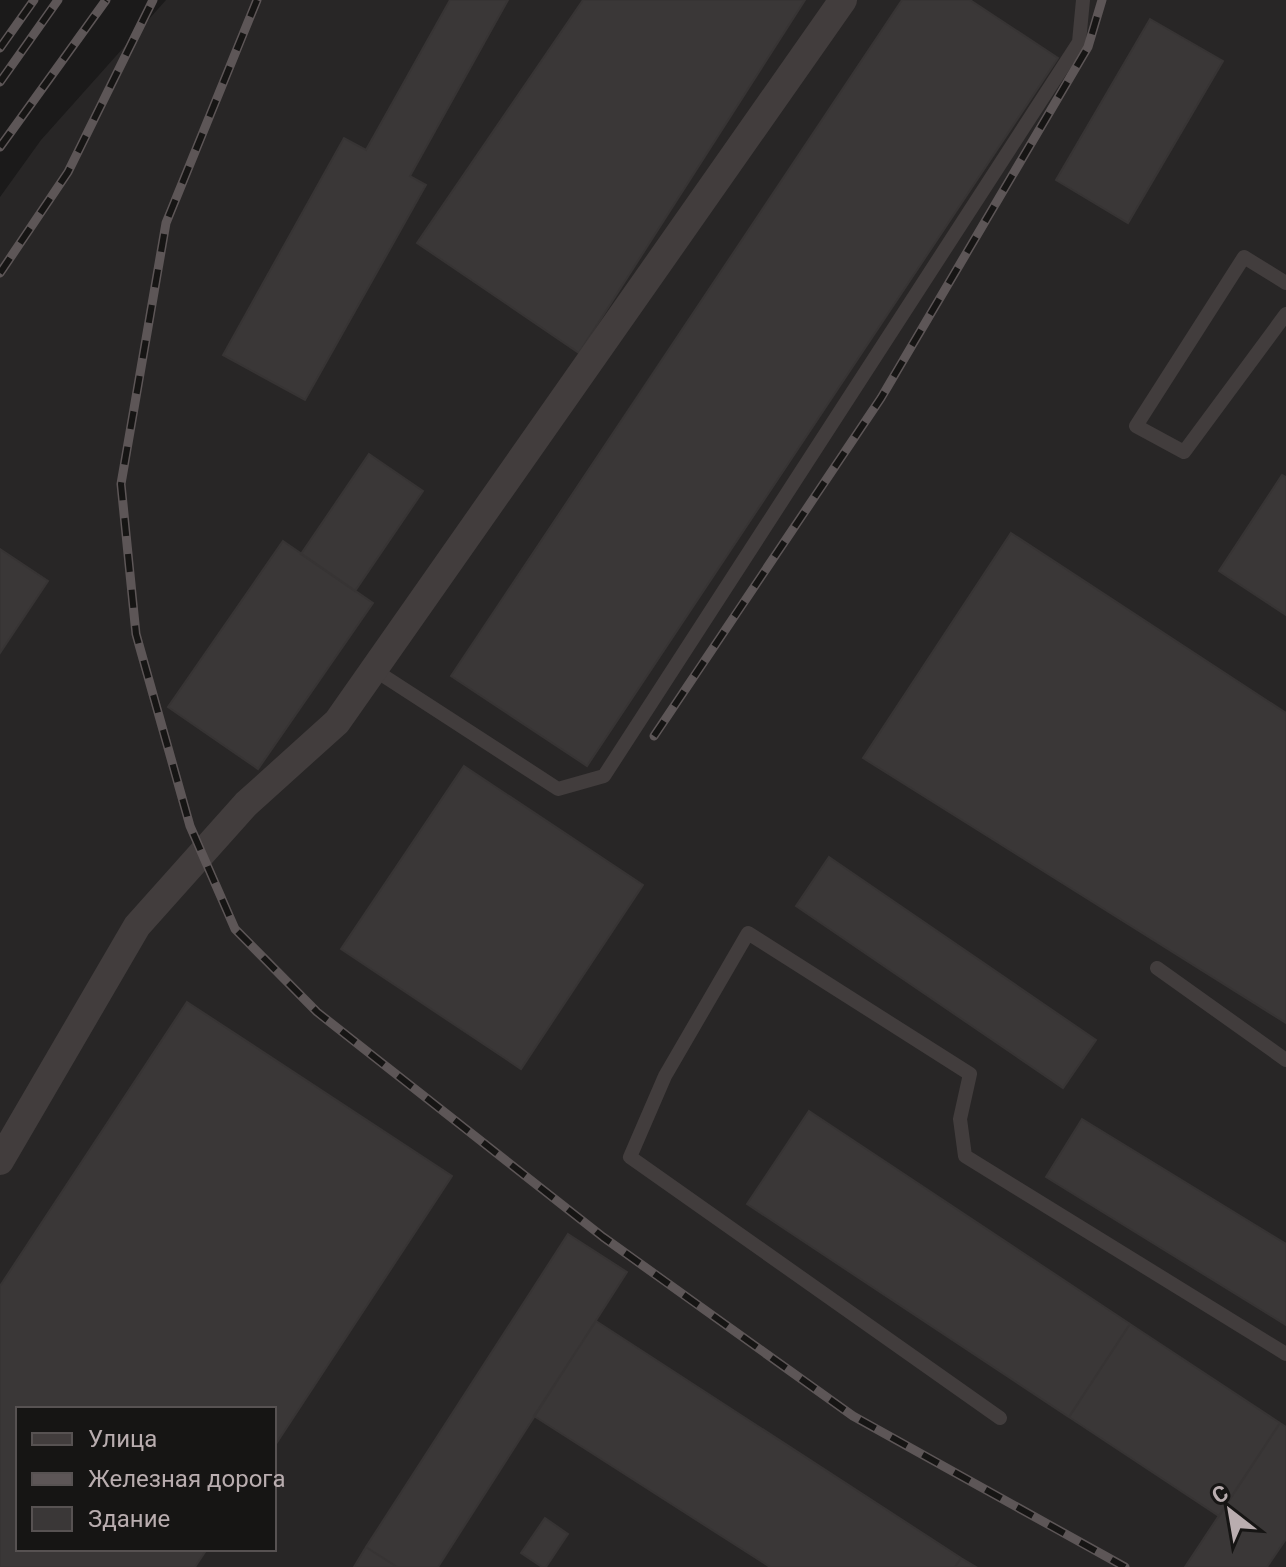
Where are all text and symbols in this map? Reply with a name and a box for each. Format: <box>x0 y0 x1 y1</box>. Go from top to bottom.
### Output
legend <box>16 1407 276 1551</box>
text: Улица <box>88 1425 157 1453</box>
text: Железная дорога <box>88 1465 285 1493</box>
north arrow <box>1190 1471 1270 1551</box>
text: С <box>1207 1480 1233 1509</box>
text: Здание <box>88 1505 170 1533</box>

